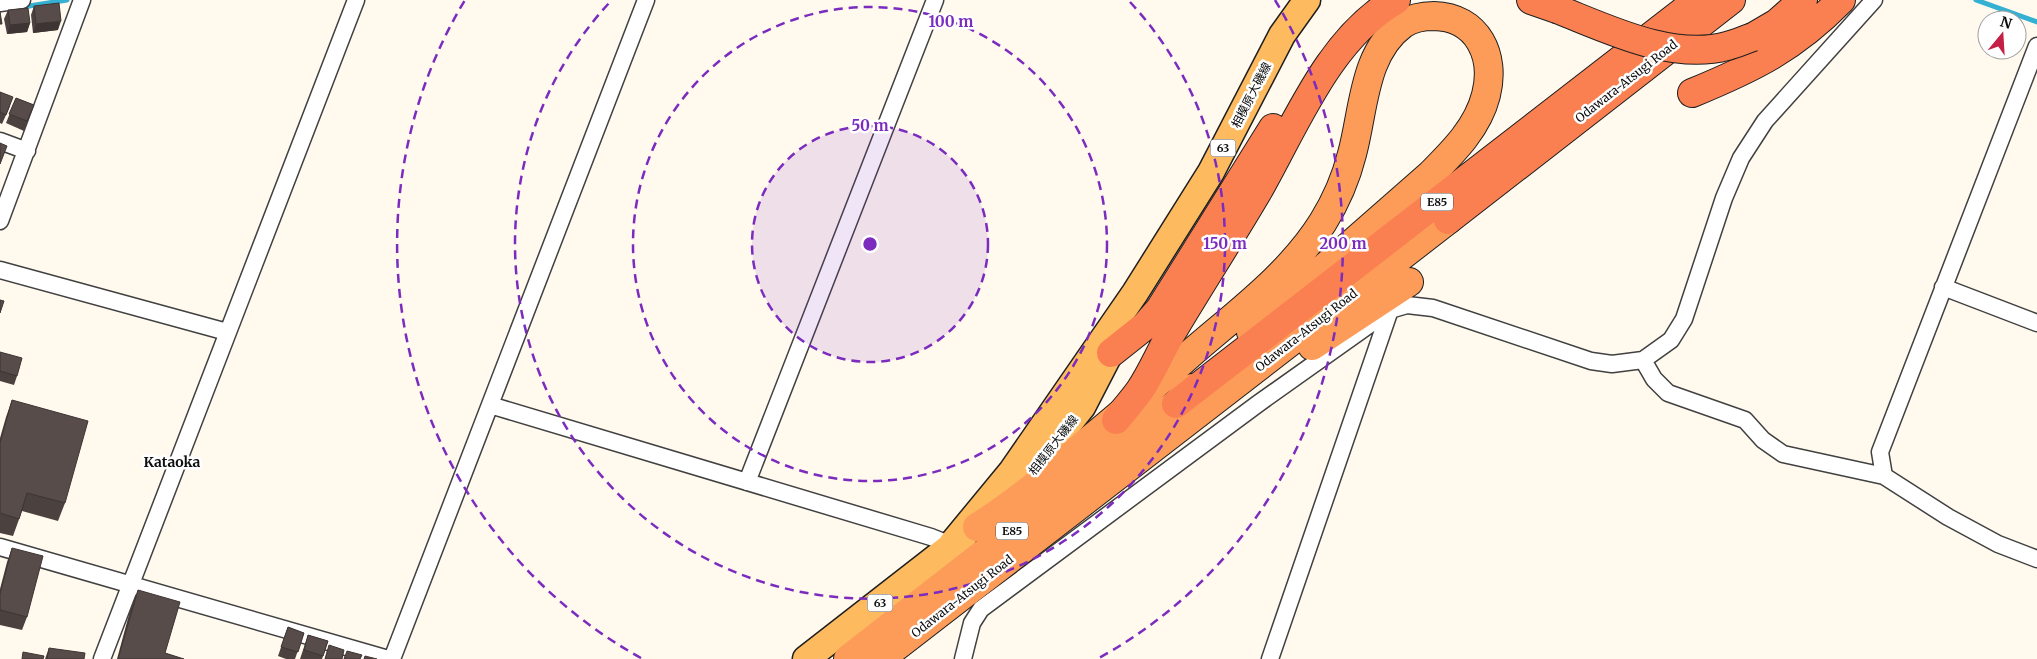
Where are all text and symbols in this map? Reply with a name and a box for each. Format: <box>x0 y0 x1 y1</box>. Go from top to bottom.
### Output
north arrow <box>1977 10 2027 60</box>
text: 100 m <box>929 12 973 31</box>
text: N <box>1998 12 2014 33</box>
street label: Odawara-Atsugi Road <box>1572 37 1680 125</box>
street label: 相模原大磯線 <box>1228 60 1274 130</box>
text: 50 m <box>851 116 889 135</box>
road number: 63 <box>1210 140 1236 156</box>
road number: E85 <box>1421 193 1453 210</box>
text: 150 m <box>1203 234 1247 253</box>
text: 200 m <box>1319 234 1367 253</box>
centre of rings <box>861 235 879 253</box>
street label: Odawara-Atsugi Road <box>1252 286 1360 374</box>
street label: 相模原大磯線 <box>1025 412 1081 478</box>
district label: Kataoka <box>144 453 201 471</box>
road number: E85 <box>996 522 1028 540</box>
street label: Odawara-Atsugi Road <box>908 552 1016 640</box>
road number: 63 <box>868 594 892 612</box>

